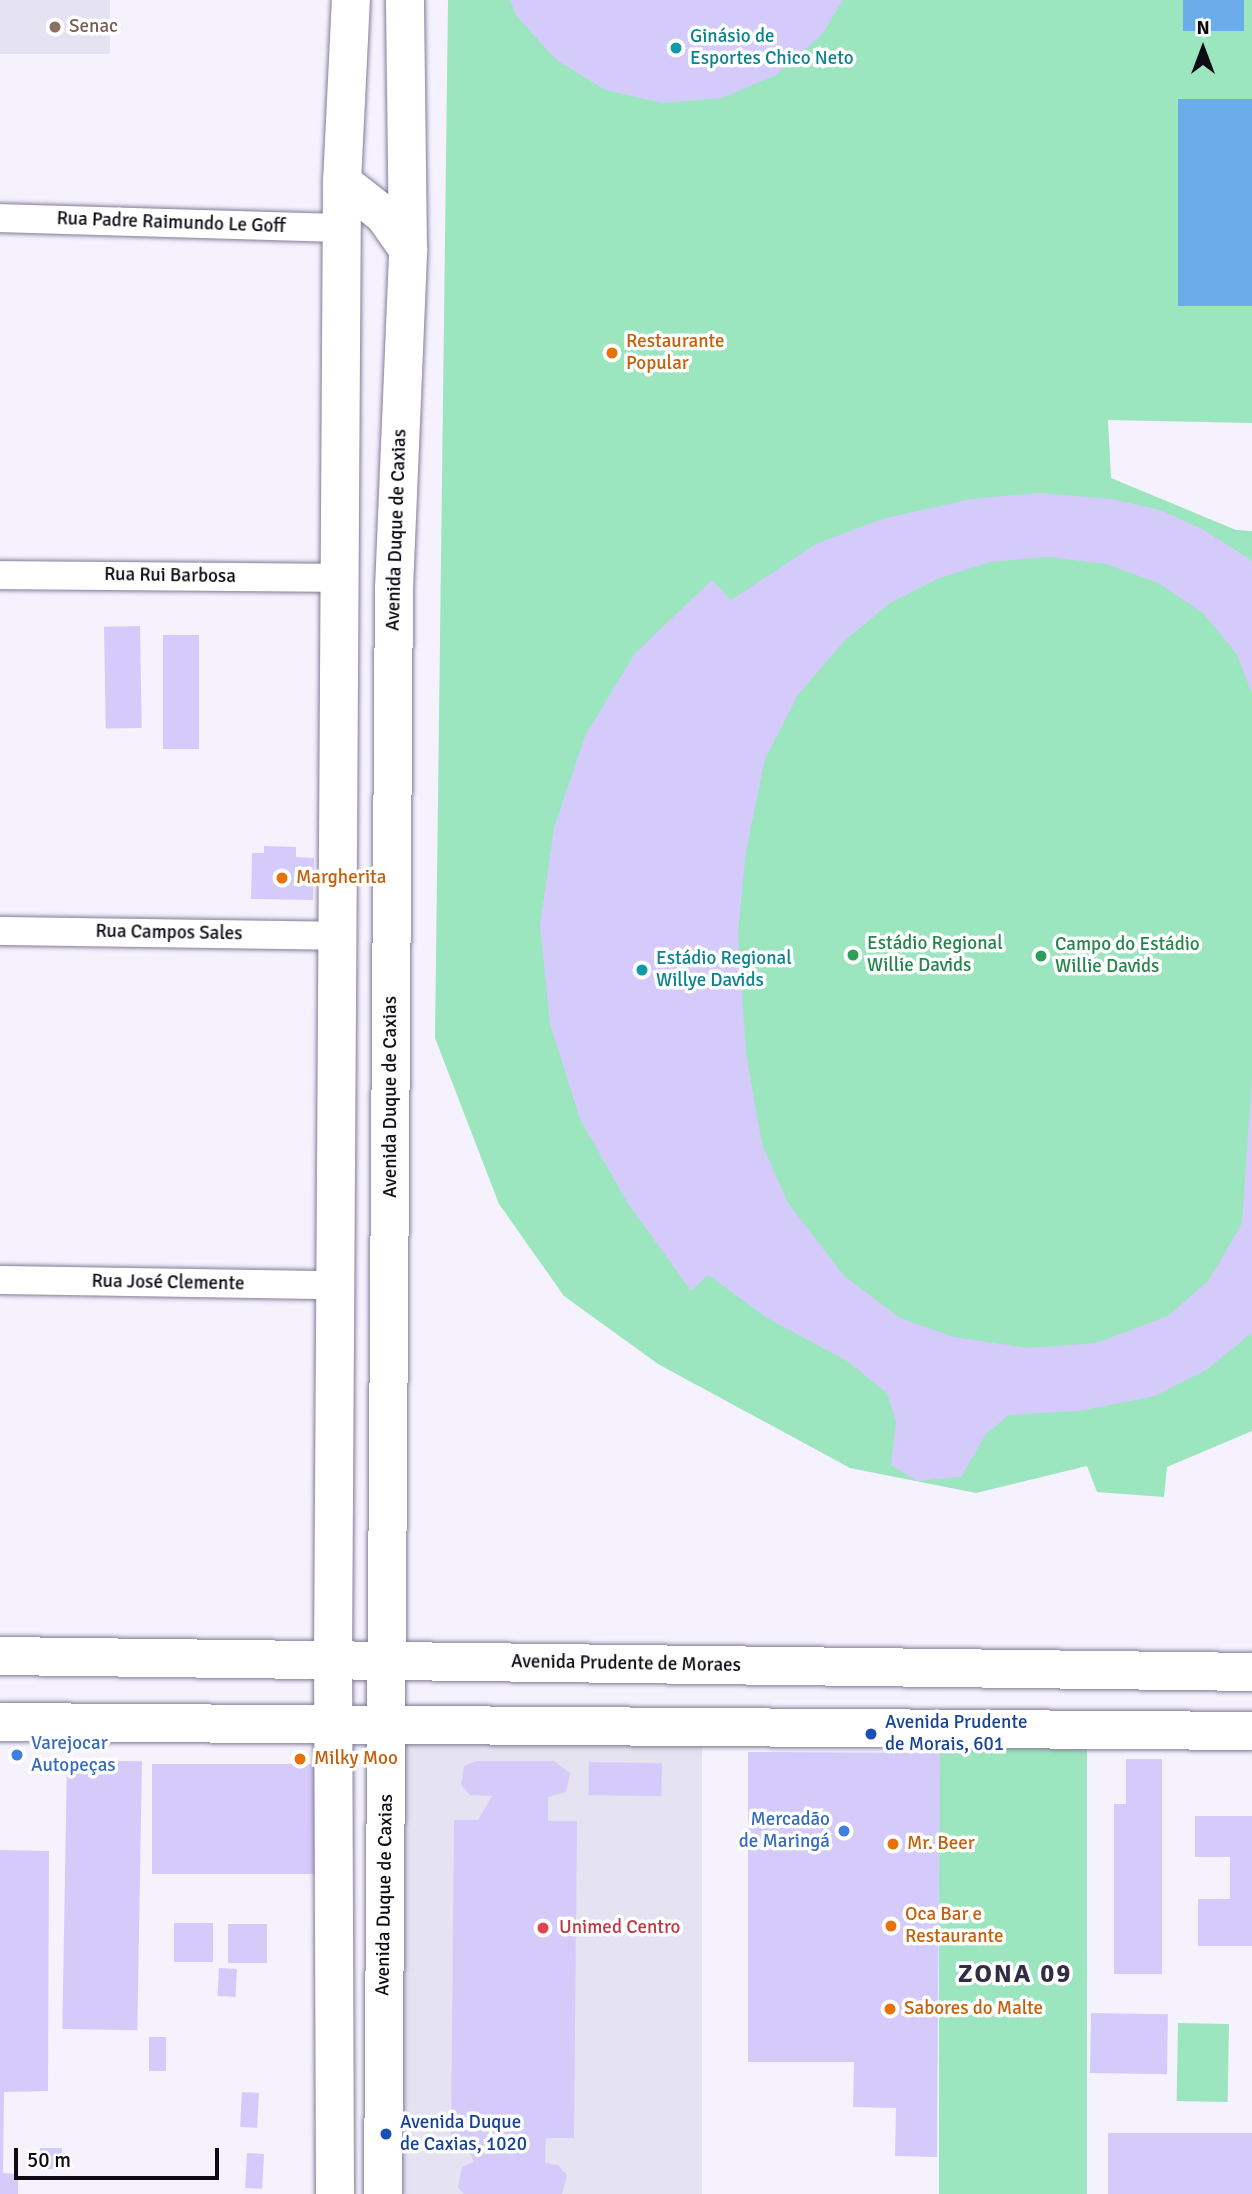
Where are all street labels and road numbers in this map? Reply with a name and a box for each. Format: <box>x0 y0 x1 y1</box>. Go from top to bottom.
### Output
street label: Rua Padre Raimundo Le Goff <box>56 208 286 238</box>
street label: Avenida Duque de Caxias <box>382 429 412 631</box>
street label: Rua Rui Barbosa <box>104 563 236 589</box>
street label: Rua Campos Sales <box>95 920 243 946</box>
street label: Avenida Duque de Caxias <box>380 996 402 1198</box>
street label: Rua José Clemente <box>91 1270 245 1296</box>
street label: Avenida Prudente de Moraes <box>511 1651 741 1677</box>
street label: Avenida Duque de Caxias <box>372 1794 398 1996</box>

